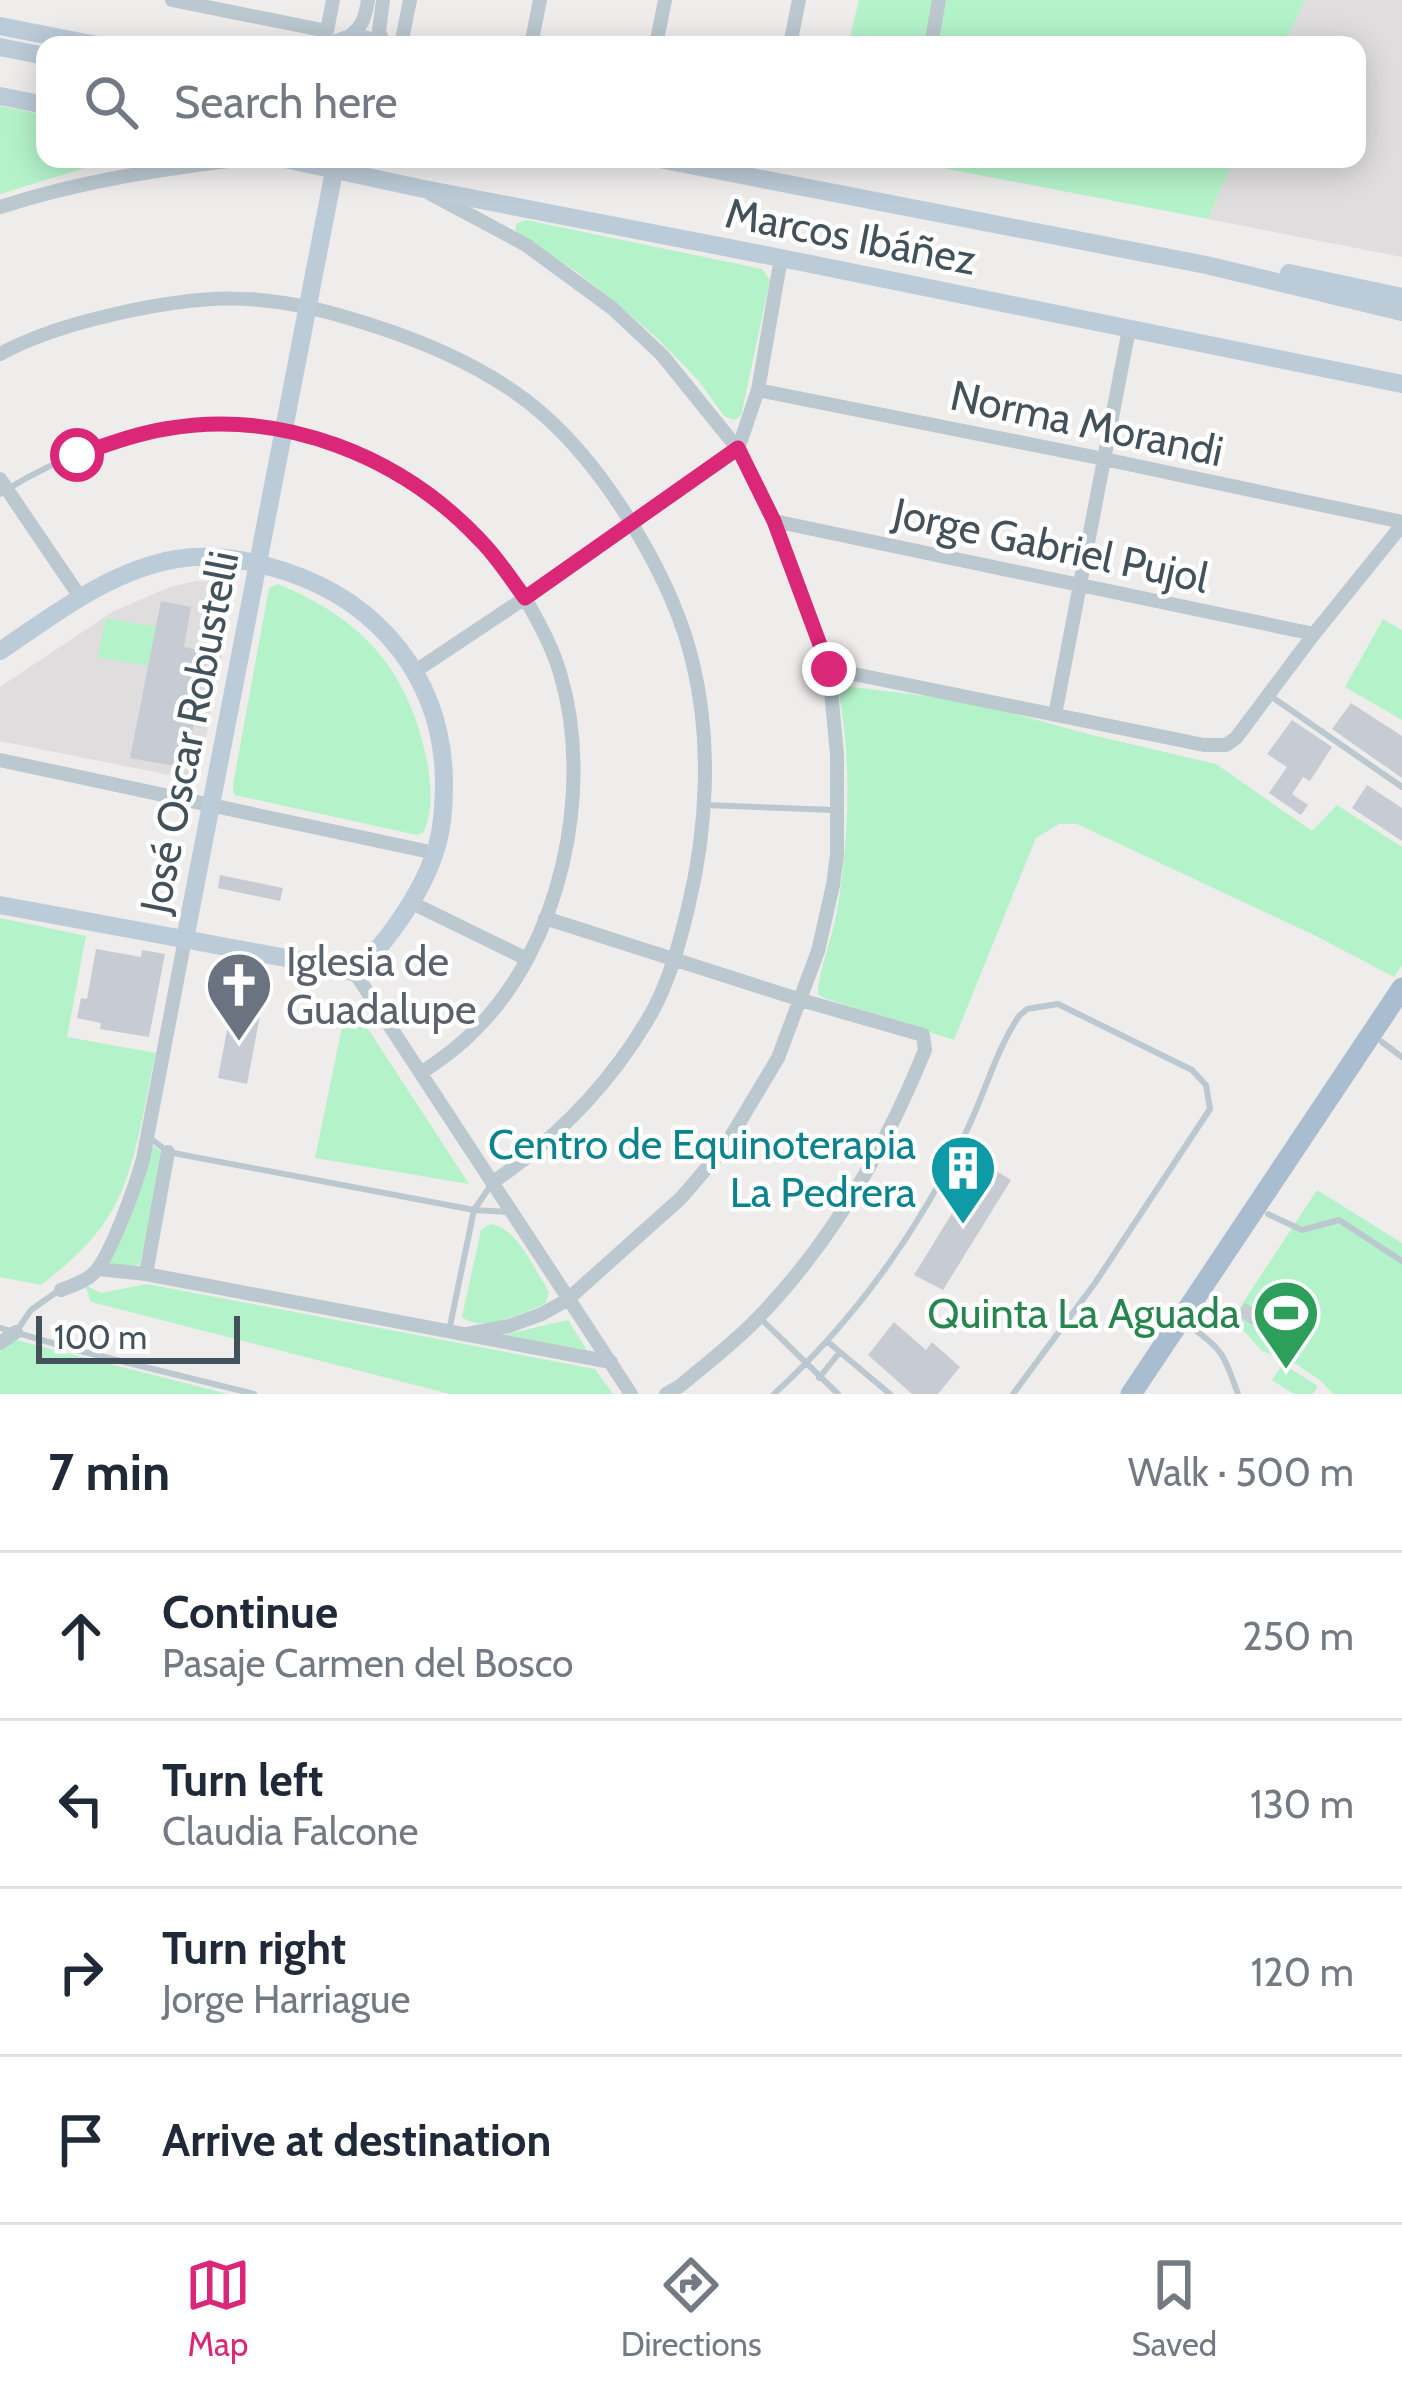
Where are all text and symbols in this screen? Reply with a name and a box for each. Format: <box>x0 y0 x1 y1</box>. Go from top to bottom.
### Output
search box <box>36 36 1366 168</box>
icon: search <box>78 69 144 135</box>
text: Search here <box>174 75 398 129</box>
street label: Marcos Ibáñez <box>721 186 981 286</box>
street label: Norma Morandi <box>946 369 1228 477</box>
route start <box>50 428 104 482</box>
street label: Jorge Gabriel Pujol <box>888 486 1213 604</box>
street label: José Oscar Robustelli <box>128 547 250 918</box>
route end <box>802 642 856 696</box>
place label: Iglesia de Guadalupe <box>286 935 476 1035</box>
church icon: Iglesia de Guadalupe <box>204 950 274 1044</box>
place label: Centro de Equinoterapia La Pedrera <box>488 1118 916 1218</box>
building icon: Centro de Equinoterapia La Pedrera <box>928 1133 998 1227</box>
sports icon: Quinta La Aguada <box>1251 1278 1321 1372</box>
place label: Quinta La Aguada <box>927 1287 1240 1339</box>
scale bar <box>36 1310 240 1363</box>
text: 100 m <box>54 1317 147 1357</box>
text: 7 min <box>48 1441 170 1503</box>
text: Walk · 500 m <box>1128 1448 1354 1496</box>
text: Continue <box>162 1585 338 1639</box>
icon: ahead <box>48 1603 114 1669</box>
text: 250 m <box>1242 1612 1354 1660</box>
text: Pasaje Carmen del Bosco <box>162 1639 574 1687</box>
text: Turn left <box>162 1753 324 1807</box>
icon: left <box>48 1771 114 1837</box>
text: 130 m <box>1250 1780 1354 1828</box>
text: Claudia Falcone <box>162 1807 418 1855</box>
text: Turn right <box>162 1921 346 1975</box>
icon: right <box>48 1939 114 2005</box>
text: 120 m <box>1251 1948 1354 1996</box>
text: Jorge Harriague <box>162 1975 410 2023</box>
icon: arrive <box>48 2107 114 2173</box>
text: Arrive at destination <box>162 2113 551 2167</box>
tab: Map <box>185 2252 251 2364</box>
tab: Directions <box>621 2252 762 2364</box>
tab: Saved <box>1131 2252 1217 2364</box>

